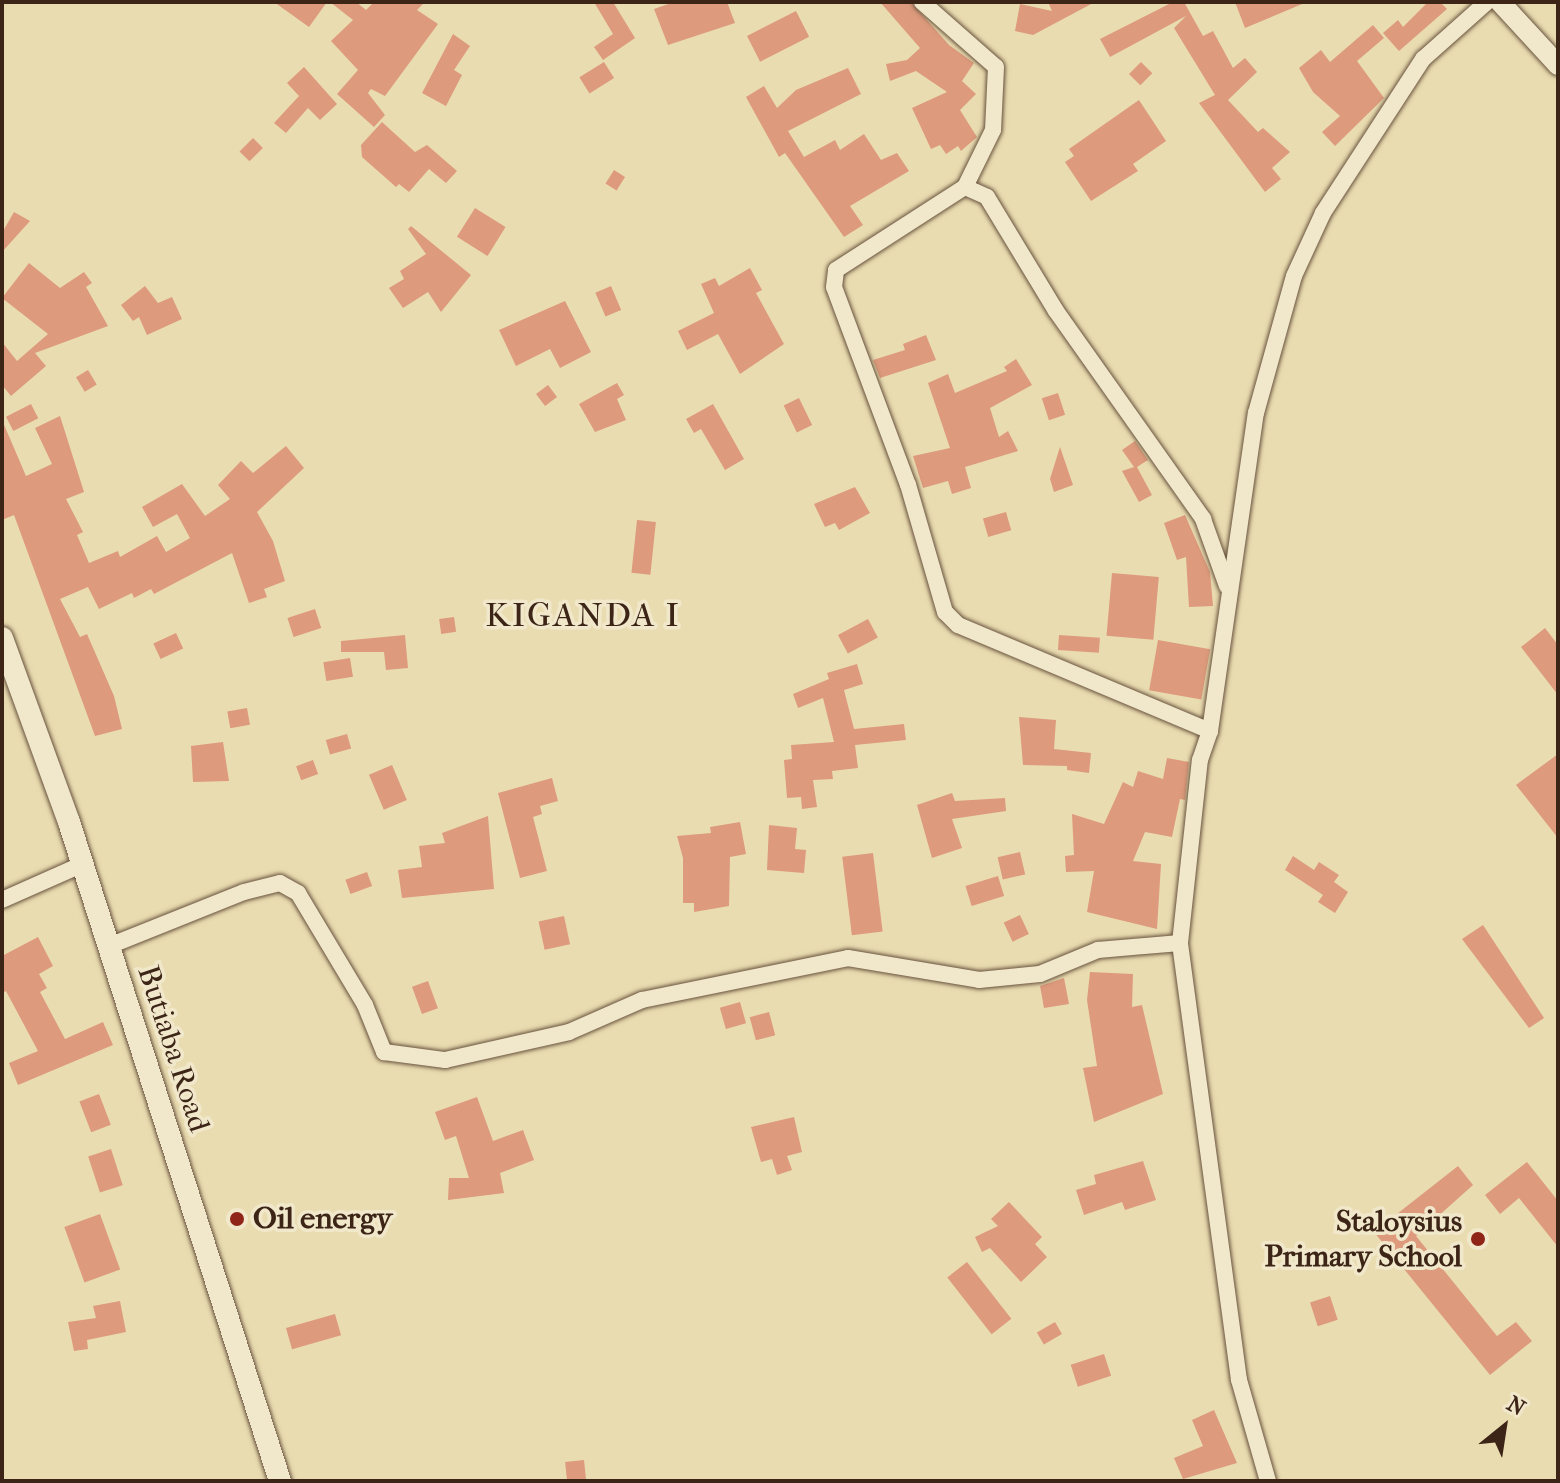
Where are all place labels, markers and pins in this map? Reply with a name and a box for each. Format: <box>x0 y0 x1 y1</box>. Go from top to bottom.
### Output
place label: Oil energy <box>253 1201 392 1237</box>
place label: Staloysius Primary School <box>1265 1204 1462 1274</box>
marker: Oil energy <box>228 1210 246 1228</box>
marker: Staloysius Primary School <box>1469 1230 1487 1248</box>

